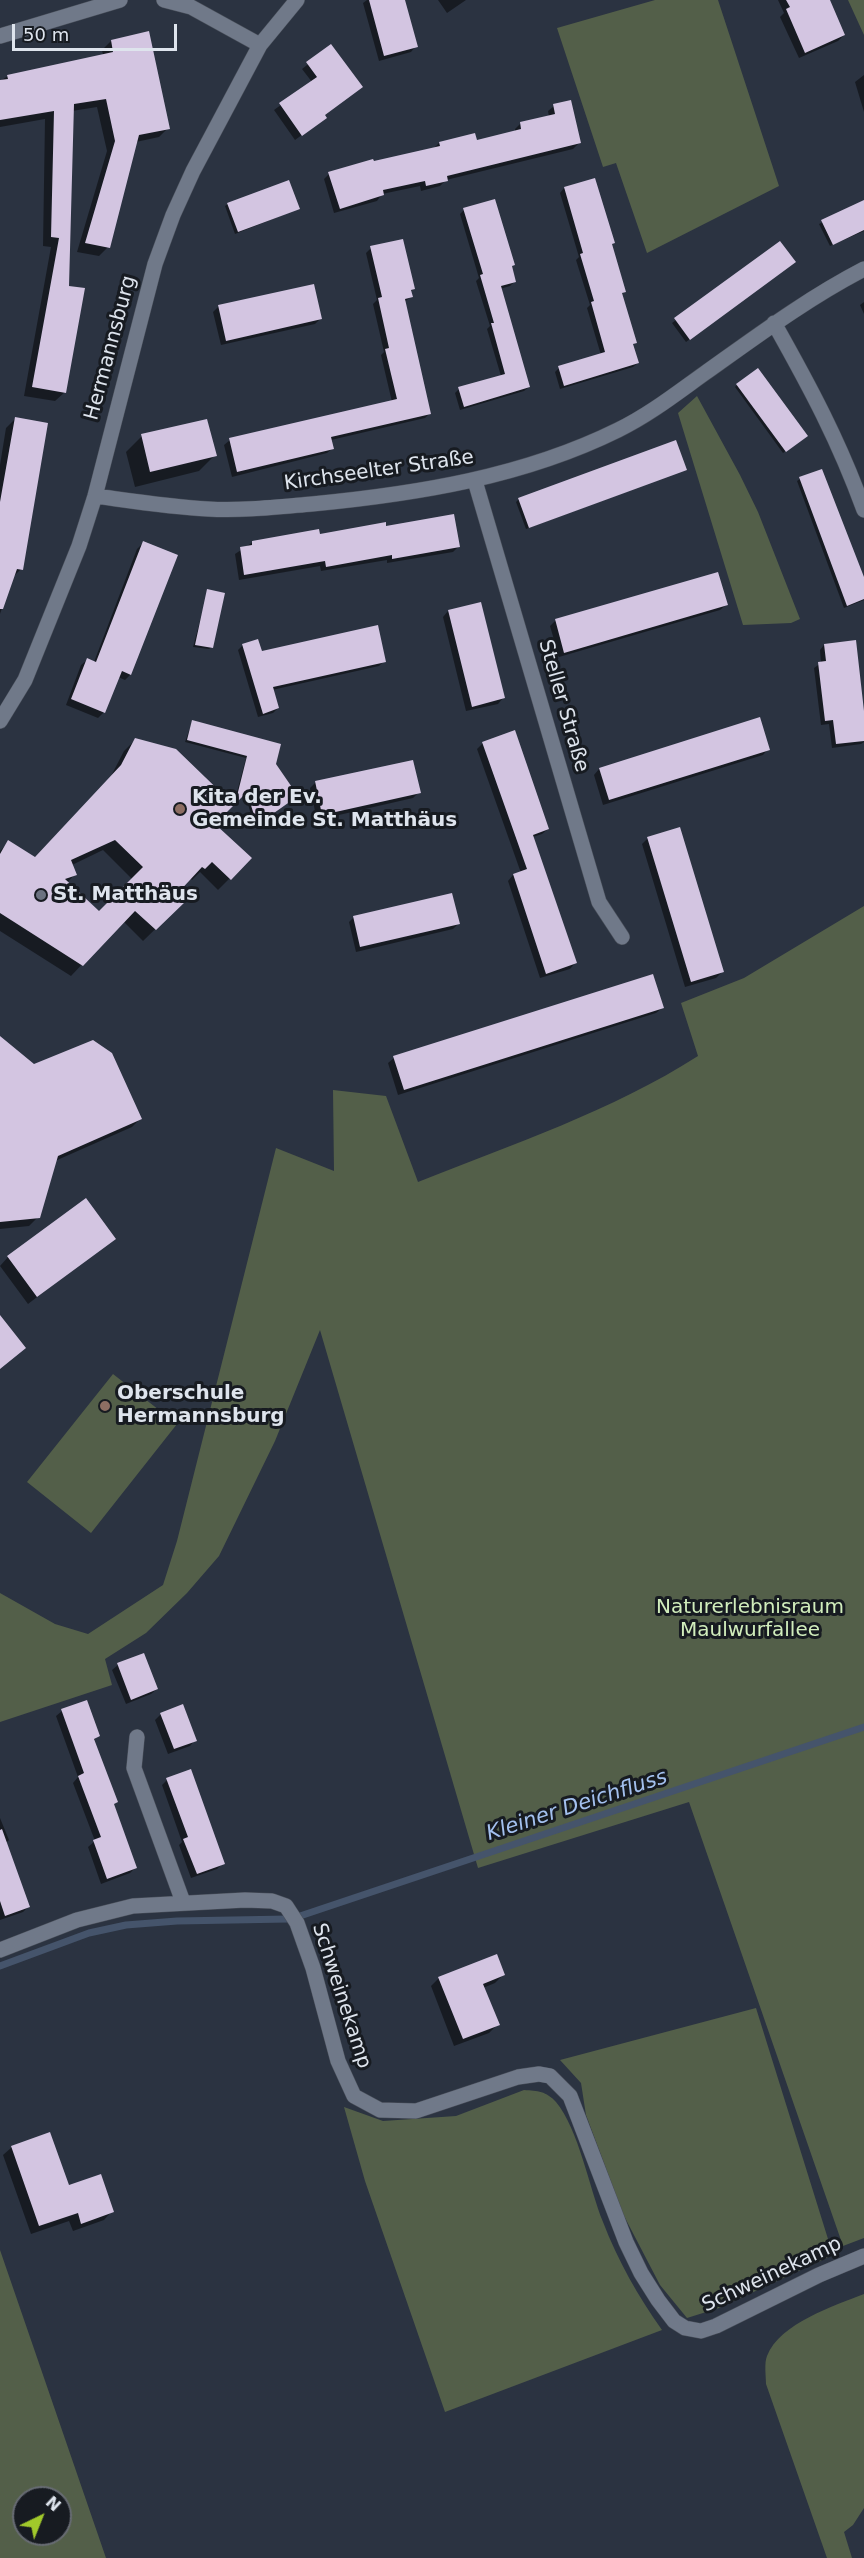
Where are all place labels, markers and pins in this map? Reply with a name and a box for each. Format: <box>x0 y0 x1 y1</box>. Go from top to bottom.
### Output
place label: Kita der Ev. Gemeinde St. Matthäus <box>192 786 457 833</box>
marker: Kita der Ev. Gemeinde St. Matthäus <box>173 802 187 816</box>
place label: St. Matthäus <box>53 883 198 907</box>
marker: St. Matthäus <box>34 888 48 902</box>
place label: Oberschule Hermannsburg <box>117 1382 285 1429</box>
marker: Oberschule Hermannsburg <box>98 1399 112 1413</box>

